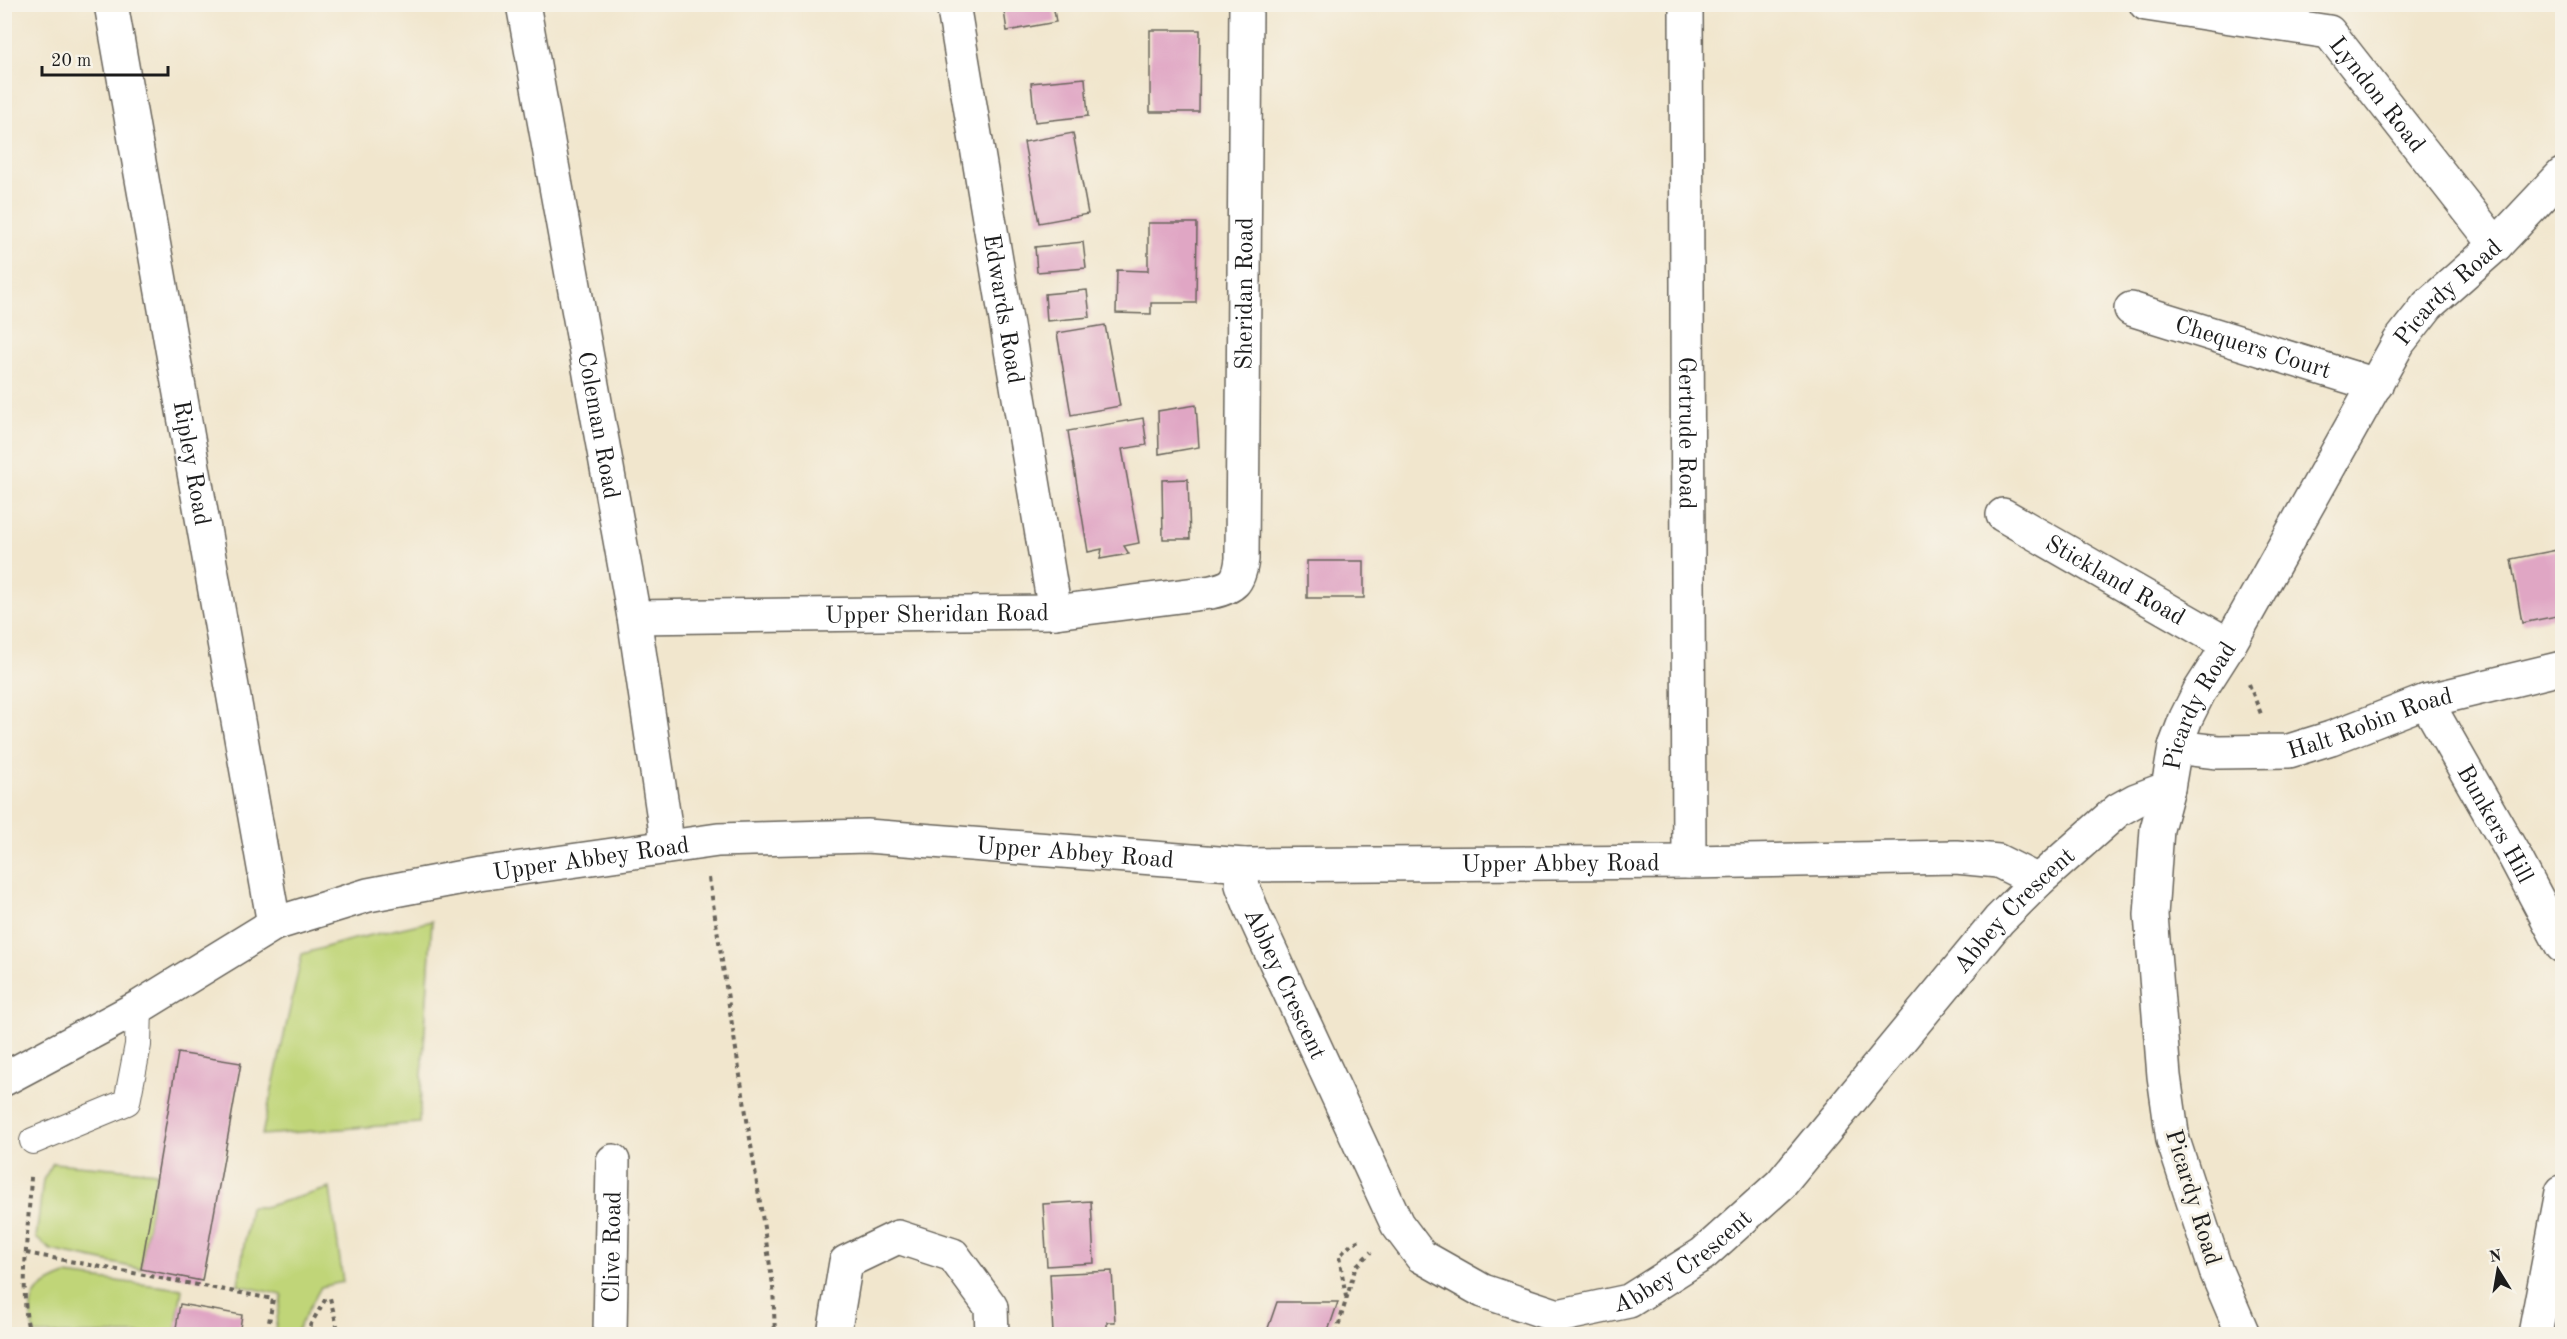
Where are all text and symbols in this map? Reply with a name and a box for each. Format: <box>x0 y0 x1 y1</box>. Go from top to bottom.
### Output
street label: Lyndon Road <box>2324 33 2429 158</box>
scale bar <box>42 39 168 77</box>
text: 20 m <box>51 52 91 70</box>
street label: Sheridan Road <box>1233 217 1258 370</box>
street label: Edwards Road <box>978 232 1027 386</box>
street label: Picardy Road <box>2391 236 2507 351</box>
street label: Chequers Court <box>2172 313 2334 384</box>
street label: Coleman Road <box>572 350 622 501</box>
street label: Gertrude Road <box>1673 356 1698 510</box>
street label: Ripley Road <box>167 399 213 528</box>
street label: Stickland Road <box>2041 532 2189 631</box>
street label: Upper Sheridan Road <box>825 602 1049 629</box>
street label: Picardy Road <box>2161 638 2242 772</box>
street label: Halt Robin Road <box>2285 685 2455 765</box>
street label: Bunkers Hill <box>2451 762 2536 887</box>
street label: Upper Abbey Road <box>492 834 691 886</box>
street label: Upper Abbey Road <box>975 834 1175 874</box>
street label: Abbey Crescent <box>1950 844 2080 979</box>
street label: Upper Abbey Road <box>1461 852 1660 878</box>
street label: Abbey Crescent <box>1239 905 1329 1064</box>
street label: Picardy Road <box>2160 1127 2224 1268</box>
street label: Clive Road <box>601 1191 626 1303</box>
street label: Abbey Crescent <box>1612 1206 1757 1318</box>
north arrow <box>2468 1240 2528 1300</box>
text: N <box>2488 1248 2504 1266</box>

